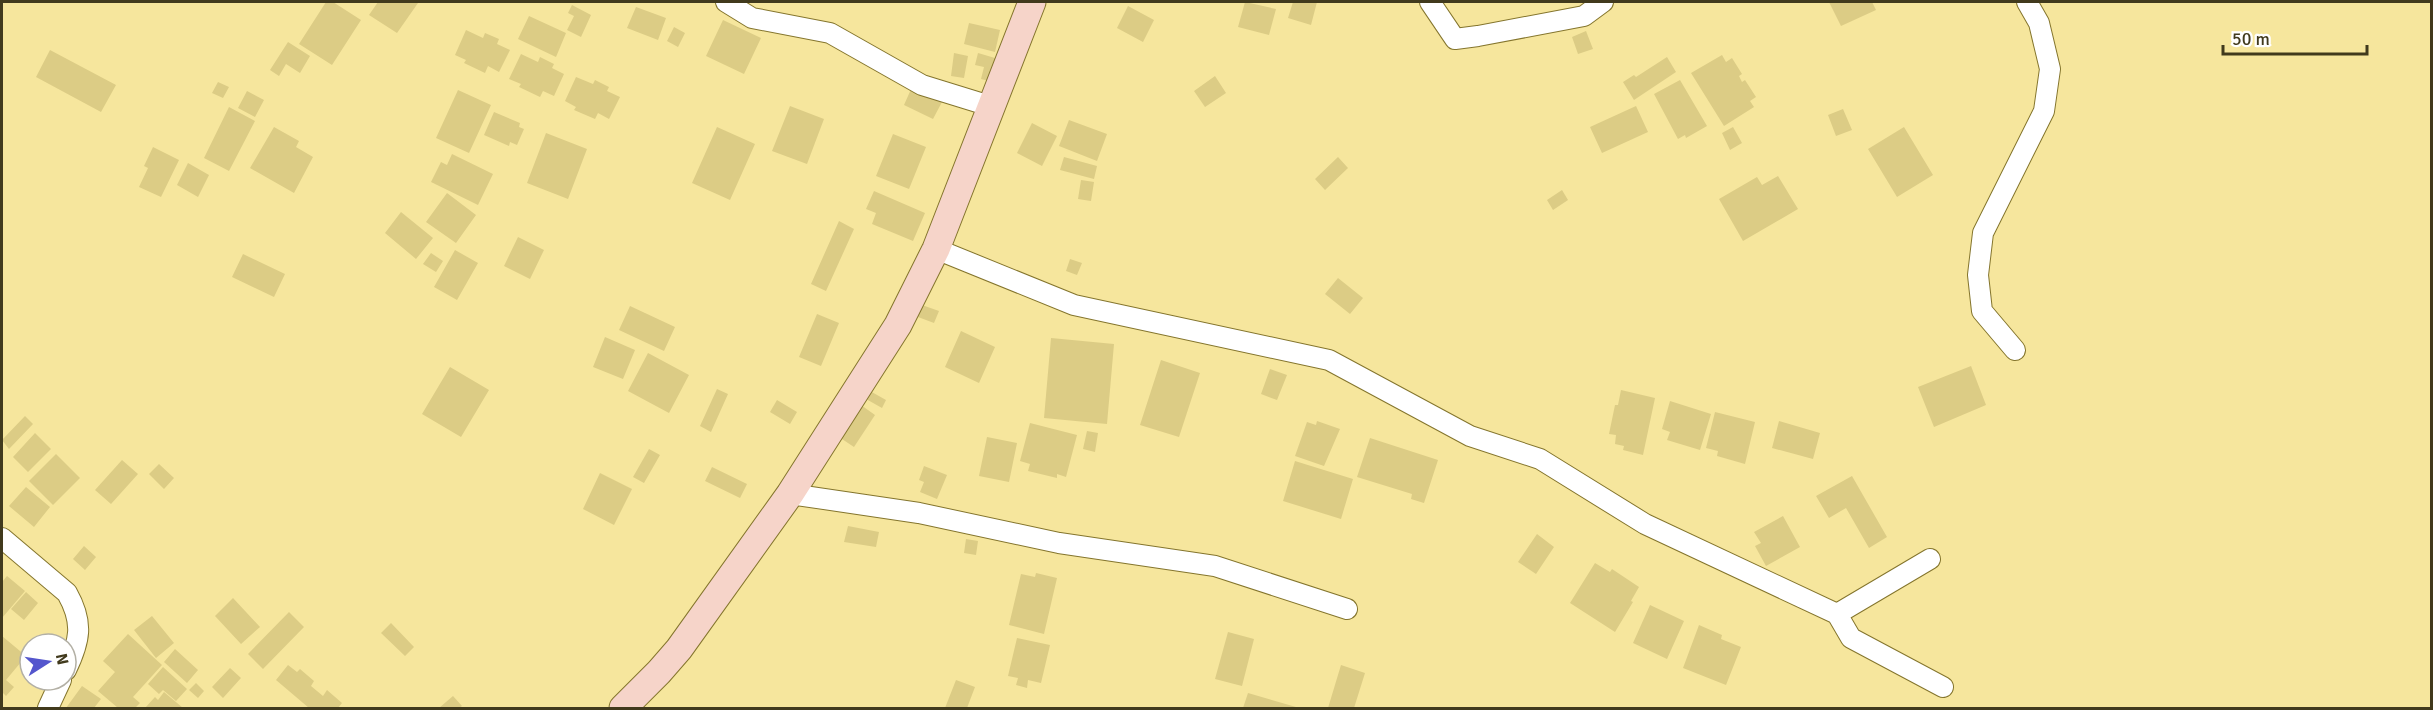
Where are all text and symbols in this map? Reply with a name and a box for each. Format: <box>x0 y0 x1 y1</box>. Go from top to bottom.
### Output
scale bar <box>2223 18 2367 56</box>
text: 50 m <box>2232 28 2270 50</box>
north arrow <box>18 632 78 692</box>
text: N <box>51 652 73 667</box>

